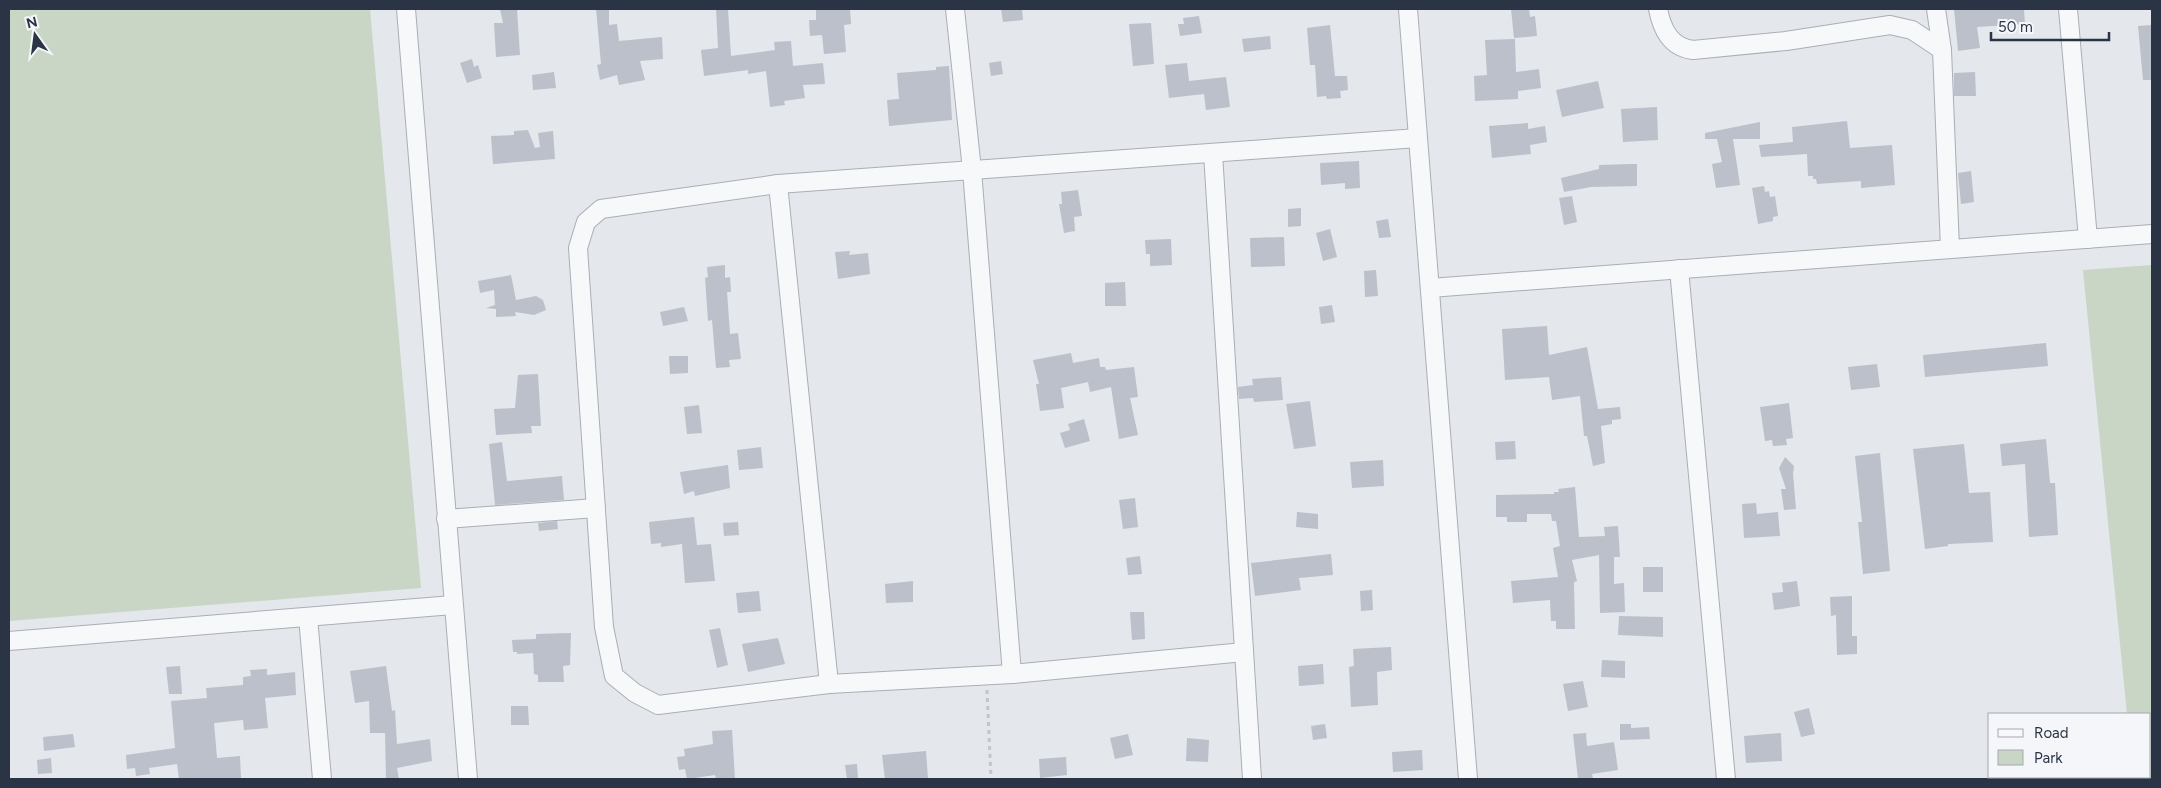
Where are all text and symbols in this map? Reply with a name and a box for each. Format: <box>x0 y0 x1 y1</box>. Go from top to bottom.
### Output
north arrow <box>10 10 60 60</box>
scale bar <box>1991 10 2108 42</box>
text: N <box>25 13 39 32</box>
text: 50 m <box>1998 18 2033 36</box>
legend <box>1988 713 2151 778</box>
text: Road <box>2034 724 2069 742</box>
text: Park <box>2034 749 2063 767</box>

